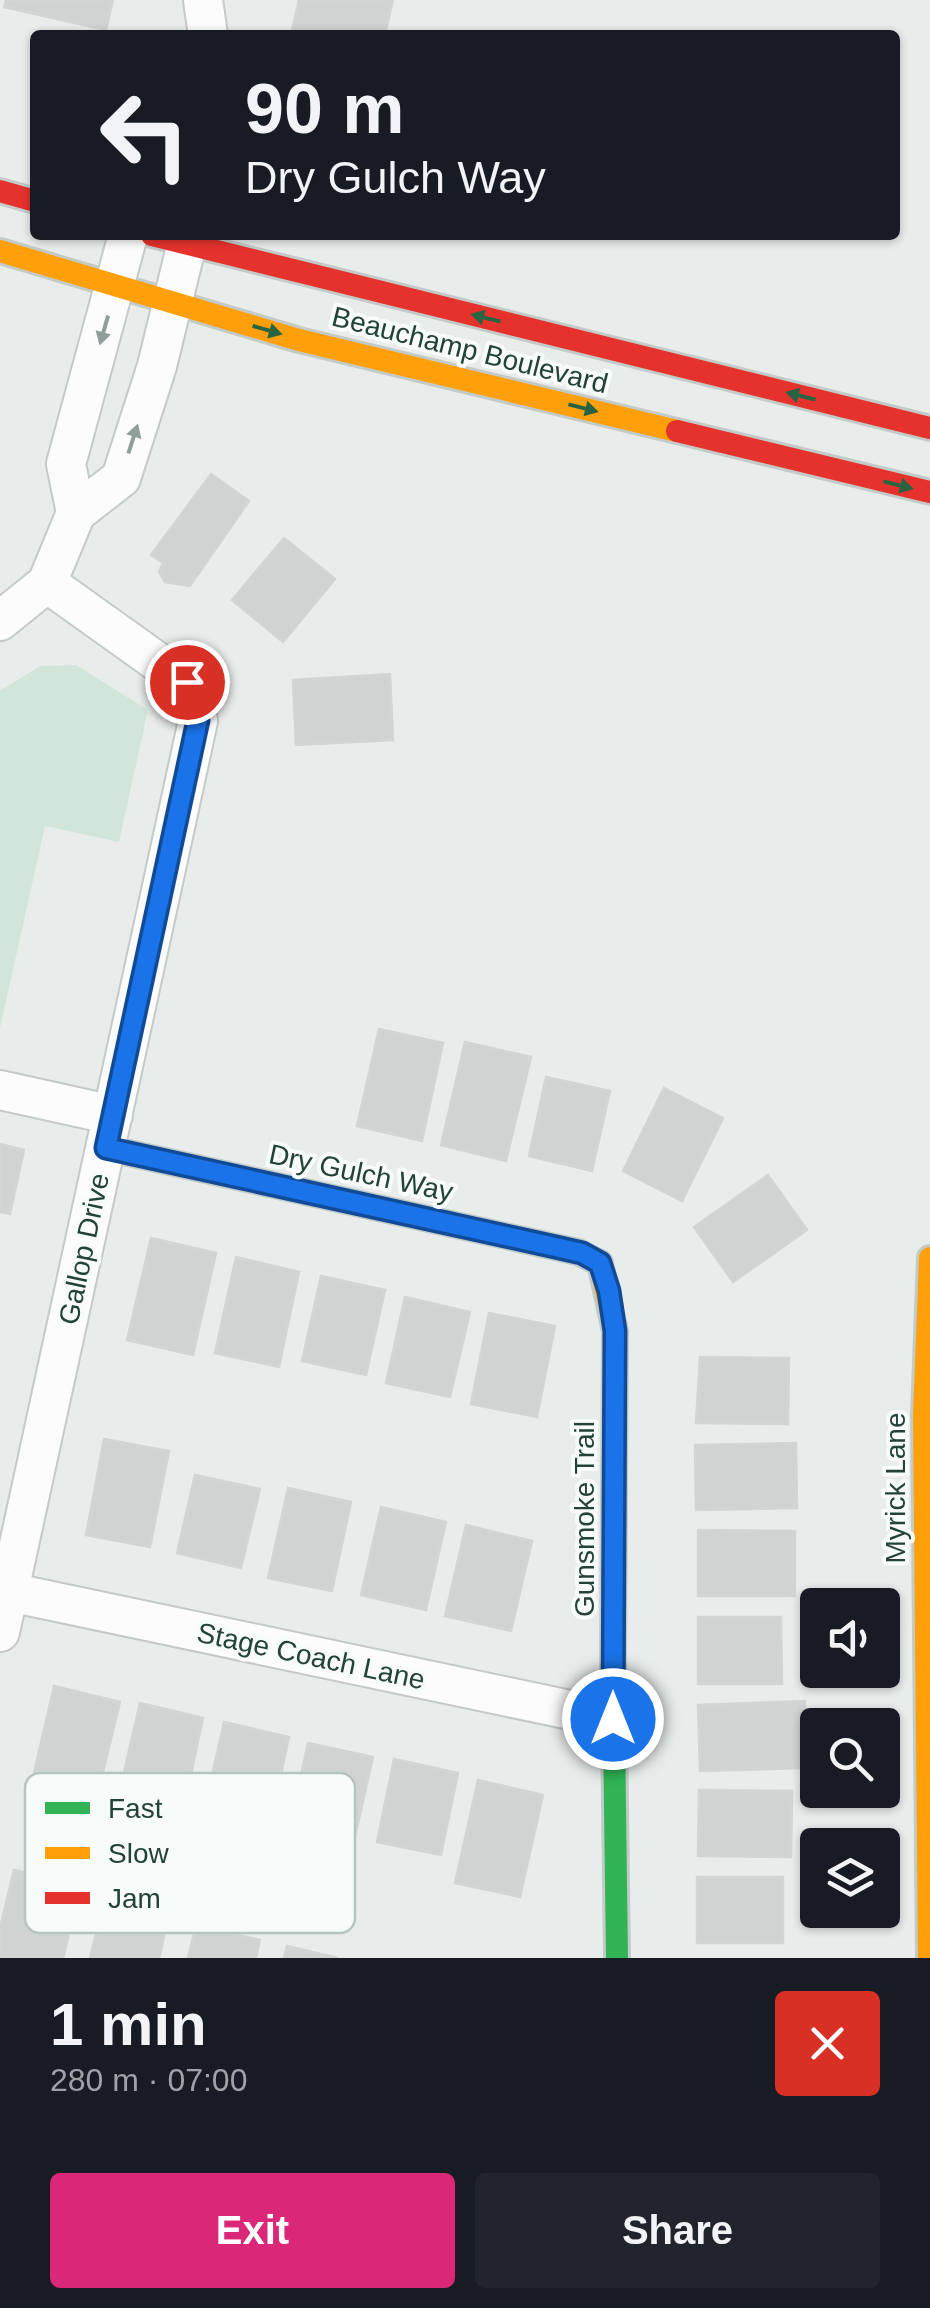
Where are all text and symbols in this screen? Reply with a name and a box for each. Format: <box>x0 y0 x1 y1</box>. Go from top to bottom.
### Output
icon: left <box>80 70 210 200</box>
text: 90 m <box>245 70 405 148</box>
text: Dry Gulch Way <box>245 152 546 203</box>
street label: Beauchamp Boulevard <box>329 301 611 399</box>
one-way arrow <box>470 310 501 325</box>
one-way arrow <box>96 314 112 345</box>
one-way arrow <box>252 323 283 338</box>
one-way arrow <box>785 388 816 403</box>
one-way arrow <box>568 401 599 416</box>
one-way arrow <box>127 423 142 453</box>
one-way arrow <box>883 478 914 493</box>
pin <box>145 640 230 725</box>
icon: arrive <box>160 655 215 710</box>
street label: Dry Gulch Way <box>266 1138 456 1208</box>
street label: Gallop Drive <box>53 1170 115 1328</box>
street label: Myrick Lane <box>880 1413 911 1563</box>
street label: Gunsmoke Trail <box>569 1421 600 1617</box>
map controls <box>800 1588 900 1928</box>
button: sound <box>800 1588 900 1688</box>
street label: Stage Coach Lane <box>194 1617 428 1695</box>
position arrow <box>561 1667 665 1771</box>
button: search <box>800 1708 900 1808</box>
legend <box>25 1773 355 1933</box>
text: Fast <box>108 1793 163 1824</box>
button: layers <box>800 1828 900 1928</box>
text: Slow <box>108 1838 169 1869</box>
text: Jam <box>108 1883 161 1914</box>
text: 1 min <box>50 1991 207 2058</box>
button: close <box>775 1991 880 2096</box>
text: 280 m · 07:00 <box>50 2062 247 2098</box>
button: Exit <box>50 2173 455 2288</box>
button: Share <box>475 2173 880 2288</box>

